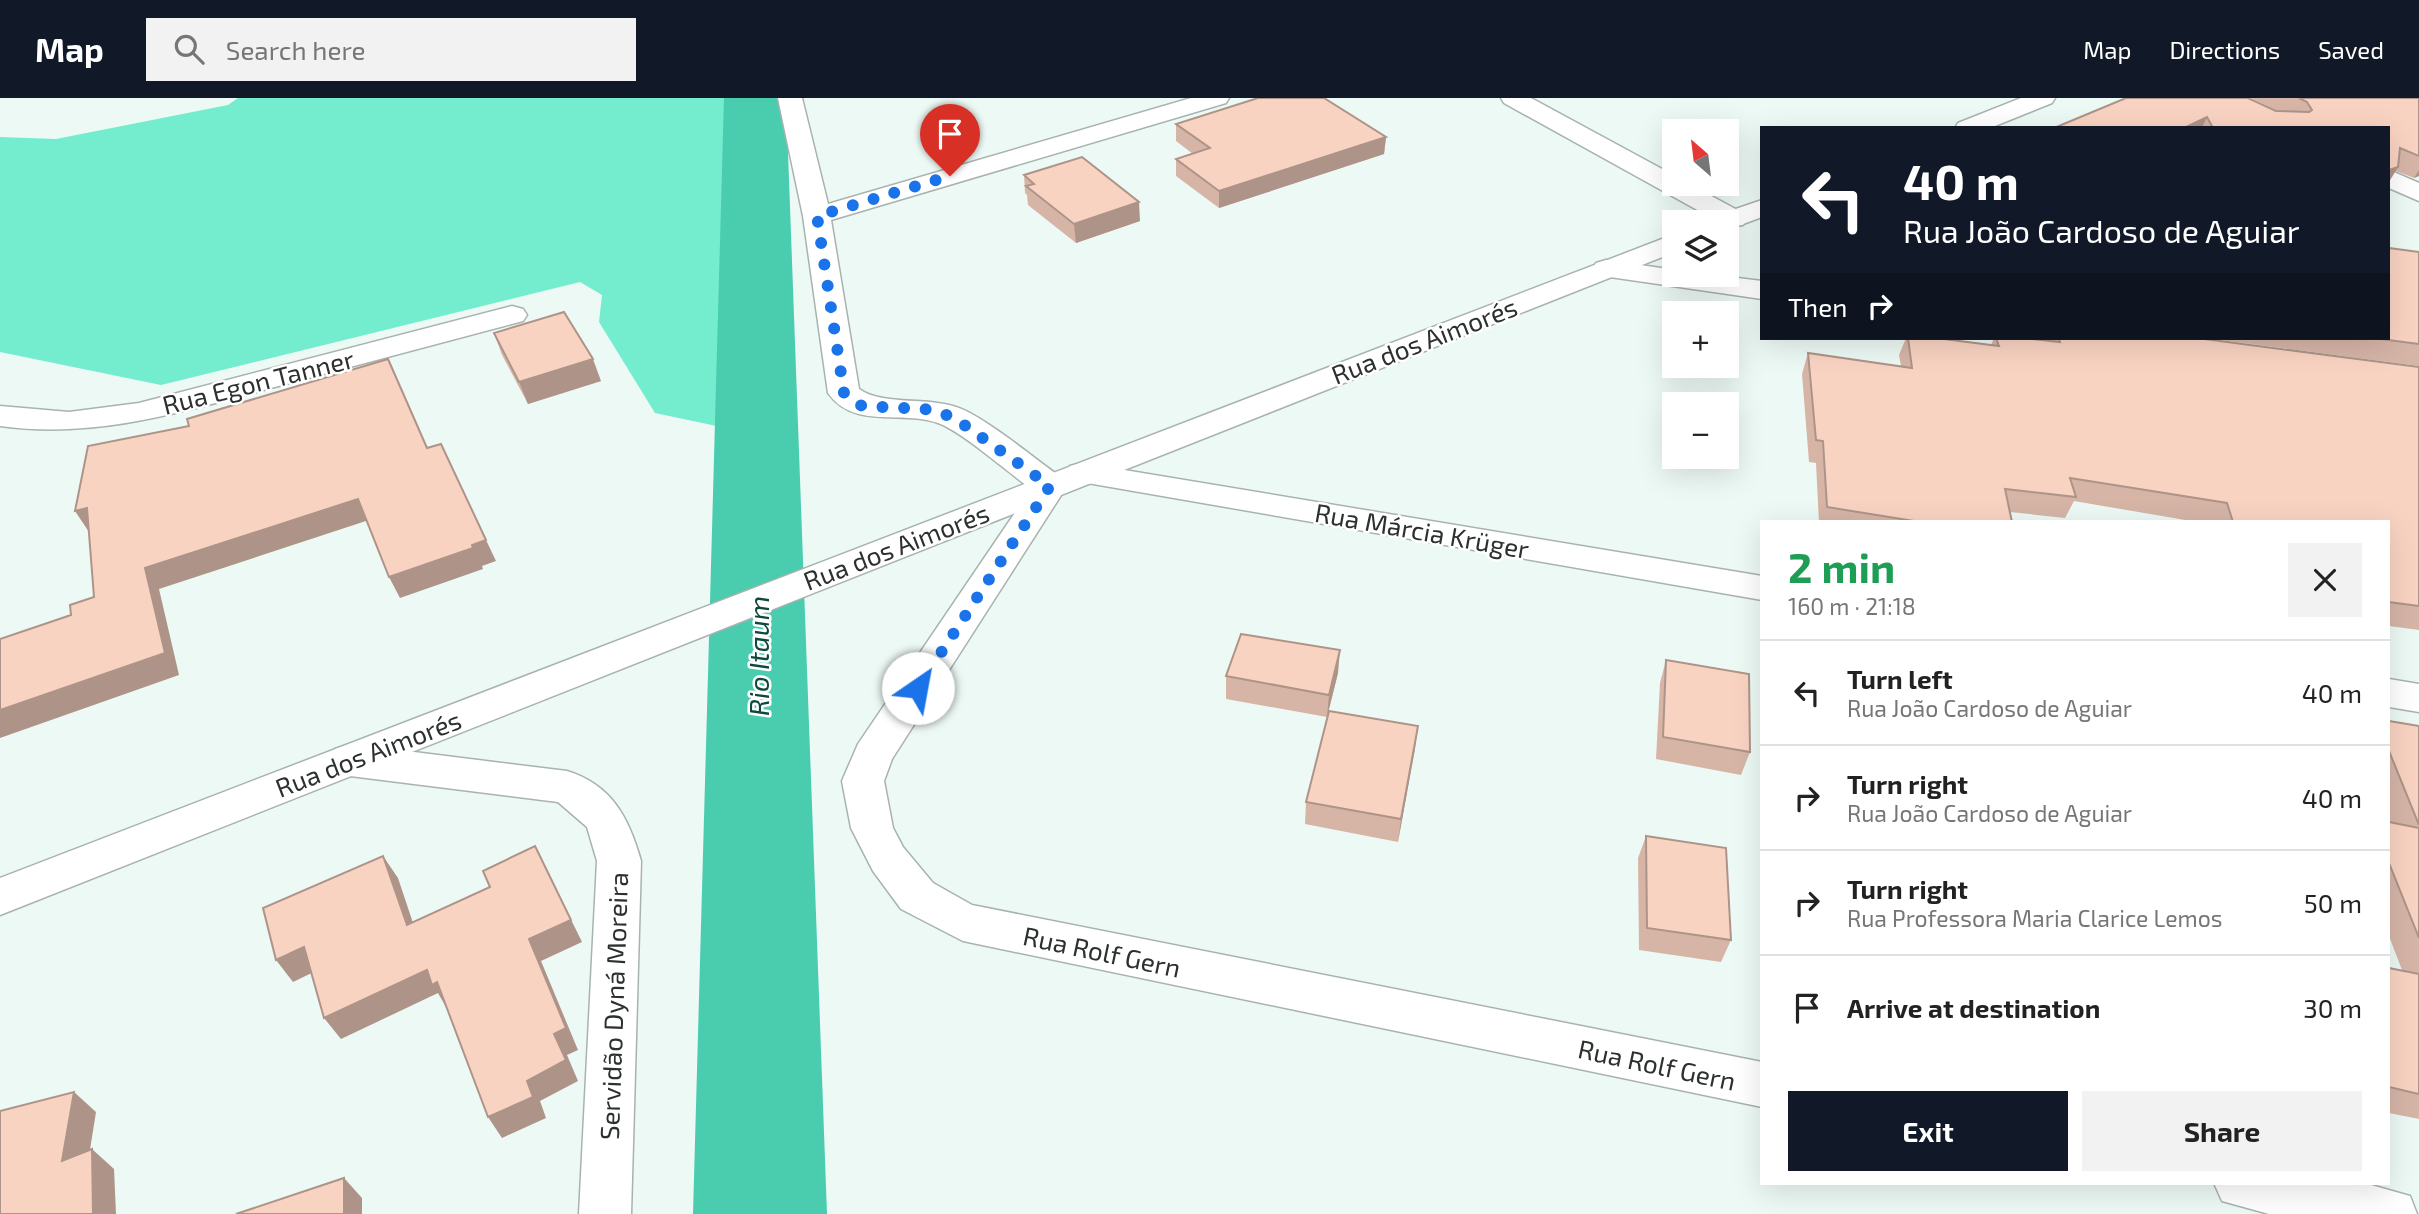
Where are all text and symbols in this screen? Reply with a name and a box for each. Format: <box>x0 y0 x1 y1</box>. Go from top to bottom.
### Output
search box <box>146 18 636 81</box>
text: Map <box>35 29 104 69</box>
icon: search <box>170 30 208 68</box>
text: Search here <box>226 34 365 65</box>
text: Map <box>2083 35 2131 64</box>
text: Directions <box>2169 35 2280 64</box>
text: Saved <box>2318 35 2384 64</box>
pin <box>920 104 980 176</box>
icon: arrive <box>931 115 969 153</box>
north arrow <box>1662 119 1740 196</box>
map controls <box>1662 119 1739 469</box>
text: 40 m <box>1903 151 2019 210</box>
icon: left <box>1788 154 1879 245</box>
button: layers <box>1662 210 1739 287</box>
text: Rua João Cardoso de Aguiar <box>1903 211 2300 249</box>
icon: right <box>1861 287 1899 325</box>
street label: Rua dos Aimorés <box>1327 290 1521 390</box>
text: Then <box>1788 291 1847 322</box>
button: + <box>1662 301 1739 378</box>
street label: Rua Egon Tanner <box>159 342 357 420</box>
button: − <box>1662 392 1739 469</box>
street label: Rua dos Aimorés <box>799 496 993 596</box>
street label: Rua Márcia Krüger <box>1313 496 1531 564</box>
text: 2 min <box>1788 541 1895 591</box>
button: close <box>2288 543 2362 617</box>
text: 160 m · 21:18 <box>1788 592 1916 620</box>
water label: Rio Itaum <box>741 596 775 716</box>
position arrow <box>881 651 955 725</box>
text: Turn left <box>1847 663 1953 694</box>
icon: left <box>1788 674 1826 712</box>
text: 40 m <box>2302 677 2362 708</box>
text: Rua João Cardoso de Aguiar <box>1847 694 2132 722</box>
street label: Rua dos Aimorés <box>271 703 465 803</box>
text: Turn right <box>1847 768 1968 799</box>
icon: right <box>1788 779 1826 817</box>
text: 40 m <box>2302 782 2362 813</box>
text: Rua João Cardoso de Aguiar <box>1847 799 2132 827</box>
street label: Servidão Dyná Moreira <box>593 872 633 1140</box>
text: Turn right <box>1847 873 1968 904</box>
icon: right <box>1788 884 1826 922</box>
text: 50 m <box>2304 887 2362 918</box>
text: Rua Professora Maria Clarice Lemos <box>1847 904 2222 932</box>
street label: Rua Rolf Gern <box>1020 919 1184 983</box>
icon: arrive <box>1788 989 1826 1027</box>
text: Arrive at destination <box>1847 992 2100 1023</box>
text: 30 m <box>2303 992 2362 1023</box>
street label: Rua Rolf Gern <box>1575 1032 1739 1096</box>
button: Exit <box>1788 1091 2068 1171</box>
button: Share <box>2082 1091 2362 1171</box>

